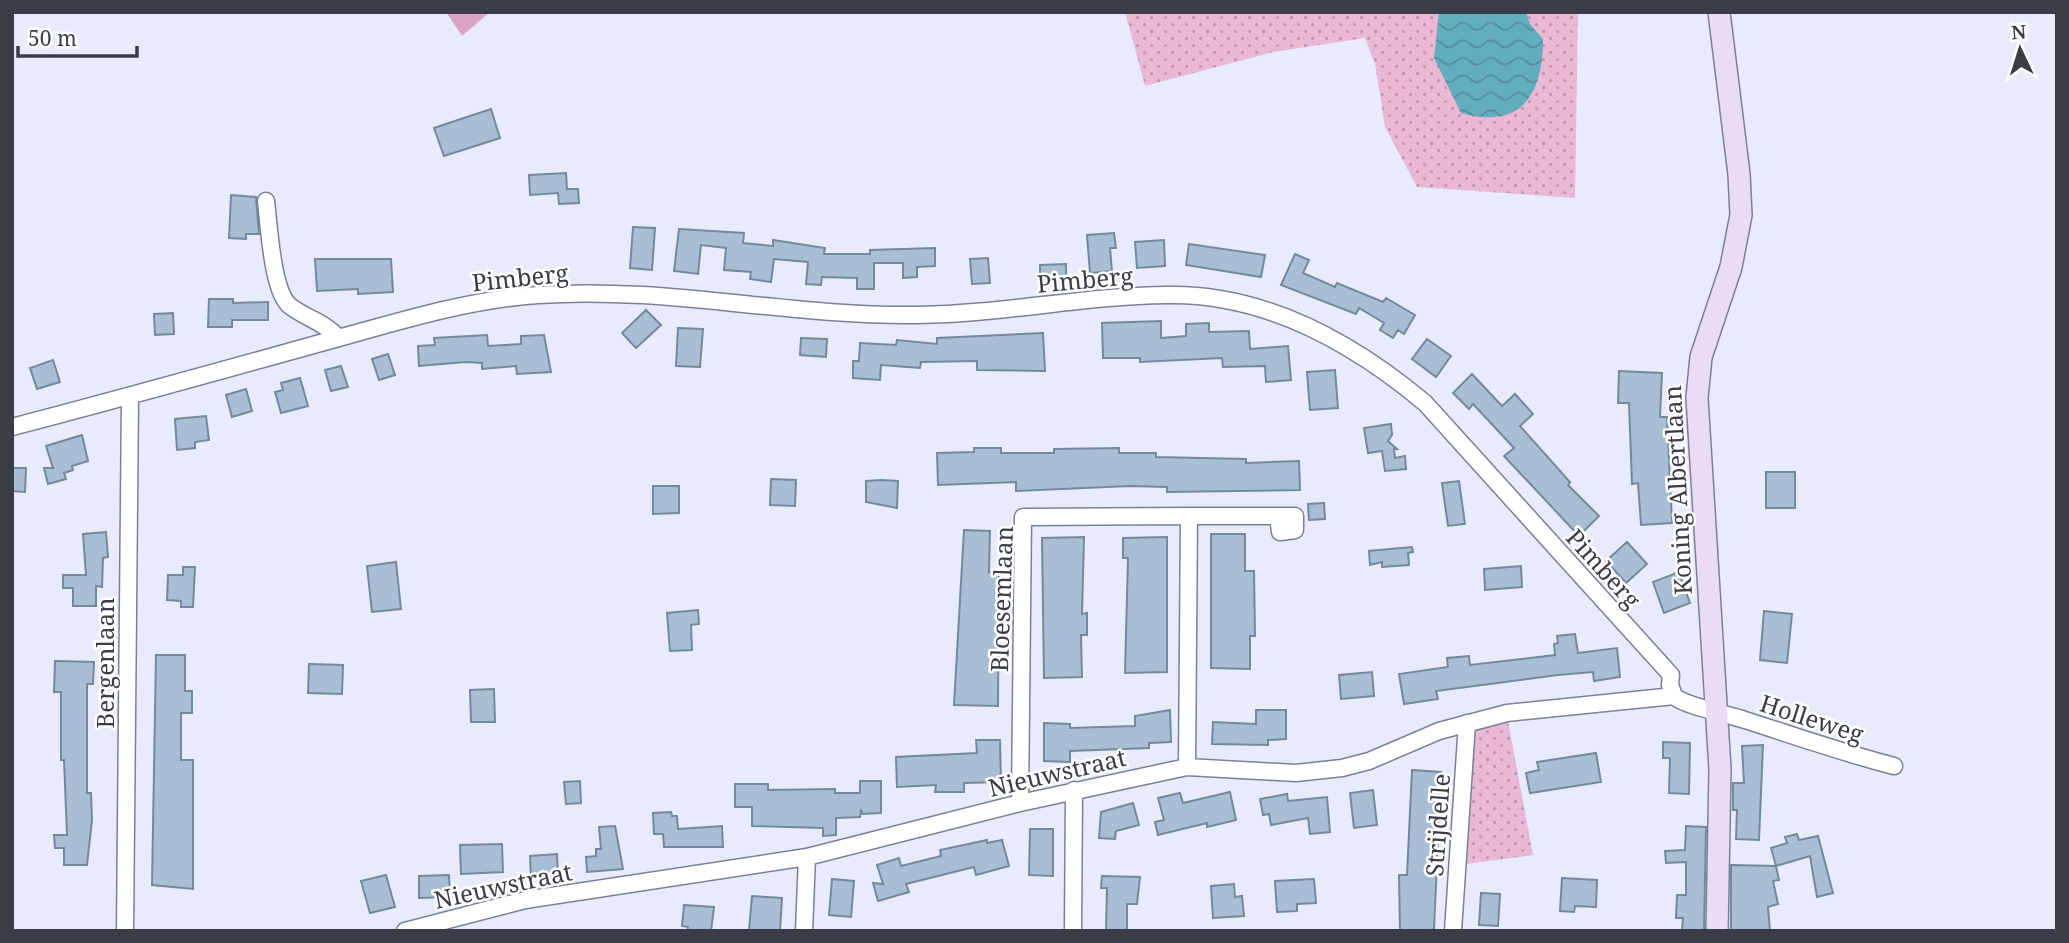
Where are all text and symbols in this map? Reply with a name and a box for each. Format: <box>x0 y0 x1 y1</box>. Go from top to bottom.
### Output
scale bar <box>18 14 136 58</box>
north arrow <box>1985 14 2055 84</box>
text: N <box>2010 19 2027 46</box>
text: 50 m <box>28 24 77 52</box>
street label: Pimberg <box>470 256 570 298</box>
street label: Pimberg <box>1035 258 1135 300</box>
street label: Koning Albertlaan <box>1655 384 1699 596</box>
street label: Pimberg <box>1559 521 1649 615</box>
street label: Bloesemlaan <box>982 525 1020 673</box>
street label: Bergenlaan <box>88 597 121 729</box>
street label: Holleweg <box>1756 686 1868 750</box>
street label: Nieuwstraat <box>985 740 1129 804</box>
street label: Strijdelle <box>1417 772 1457 878</box>
street label: Nieuwstraat <box>431 854 575 916</box>

